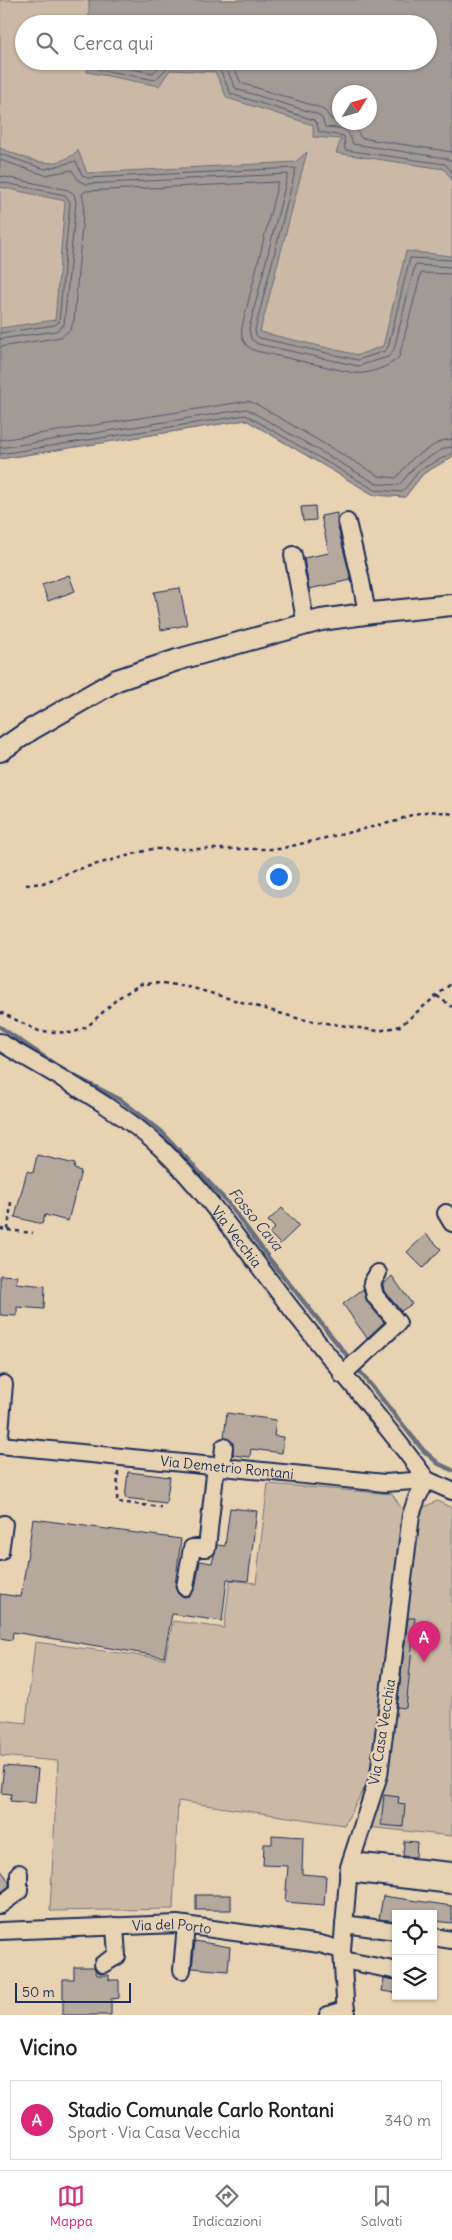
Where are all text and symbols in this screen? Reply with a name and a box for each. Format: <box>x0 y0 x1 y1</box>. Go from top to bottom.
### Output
search box <box>15 15 437 70</box>
icon: search <box>33 29 61 57</box>
text: Cerca qui <box>73 31 154 55</box>
north arrow <box>332 85 377 130</box>
your location <box>266 864 292 890</box>
water label: Fosso Cava <box>225 1183 288 1256</box>
street label: Via Vecchia <box>208 1203 266 1271</box>
street label: Via Demetrio Rontani <box>159 1452 294 1483</box>
pin: A <box>408 1621 440 1662</box>
street label: Via Casa Vecchia <box>365 1678 399 1786</box>
map controls <box>392 1910 437 2000</box>
button: locate <box>392 1910 437 1955</box>
street label: Via del Porto <box>132 1915 213 1938</box>
button: layers <box>392 1955 437 2000</box>
scale bar <box>15 1980 131 2003</box>
text: 50 m <box>22 1983 55 2001</box>
text: Vicino <box>20 2034 77 2061</box>
text: Stadio Comunale Carlo Rontani <box>68 2098 334 2122</box>
text: A <box>32 2110 42 2130</box>
text: 340 m <box>384 2110 431 2130</box>
text: Sport · Via Casa Vecchia <box>68 2122 240 2142</box>
tab: Mappa <box>50 2182 93 2230</box>
tab: Indicazioni <box>192 2182 262 2230</box>
tab: Salvati <box>361 2182 402 2230</box>

